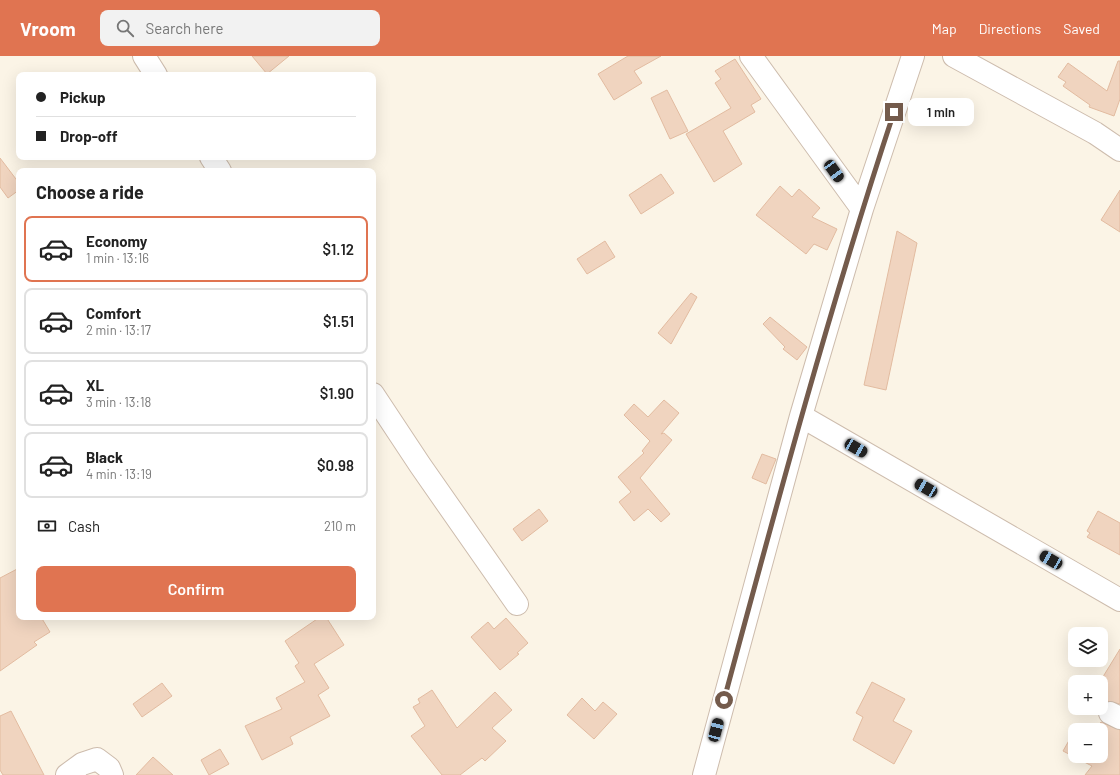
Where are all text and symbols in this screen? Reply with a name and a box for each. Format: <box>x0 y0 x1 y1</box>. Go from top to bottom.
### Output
search box <box>100 10 380 46</box>
text: Vroom <box>20 17 76 40</box>
icon: search <box>114 17 136 39</box>
text: Search here <box>146 19 224 37</box>
text: Map <box>932 20 957 37</box>
text: Directions <box>979 20 1041 37</box>
text: Saved <box>1063 20 1100 37</box>
text: Pickup <box>60 88 106 106</box>
callout: 1 min <box>908 98 974 126</box>
route end <box>885 103 903 121</box>
text: 1 min <box>927 104 955 120</box>
text: Drop-off <box>60 127 118 145</box>
car <box>822 158 846 184</box>
text: Choose a ride <box>36 181 144 203</box>
icon: car <box>38 231 74 267</box>
text: Economy <box>86 232 147 250</box>
text: $1.12 <box>323 240 354 258</box>
text: 1 min · 13:16 <box>86 250 149 266</box>
icon: car <box>38 303 74 339</box>
text: Comfort <box>86 304 141 322</box>
text: $1.51 <box>323 312 354 330</box>
text: 2 min · 13:17 <box>86 322 151 338</box>
icon: car <box>38 375 74 411</box>
text: XL <box>86 376 104 394</box>
text: $1.90 <box>320 384 354 402</box>
text: 3 min · 13:18 <box>86 394 151 410</box>
car <box>843 437 869 459</box>
icon: car <box>38 447 74 483</box>
text: Black <box>86 448 123 466</box>
text: $0.98 <box>317 456 354 474</box>
text: 4 min · 13:19 <box>86 466 152 482</box>
car <box>913 477 939 499</box>
icon: cash <box>36 515 58 537</box>
text: Cash <box>68 517 100 535</box>
text: 210 m <box>324 518 356 534</box>
car <box>1038 549 1064 571</box>
button: Confirm <box>36 566 356 612</box>
map controls <box>1068 627 1108 763</box>
button: layers <box>1068 627 1108 667</box>
button: + <box>1068 675 1108 715</box>
route start <box>715 691 733 709</box>
car <box>707 717 725 743</box>
button: − <box>1068 723 1108 763</box>

